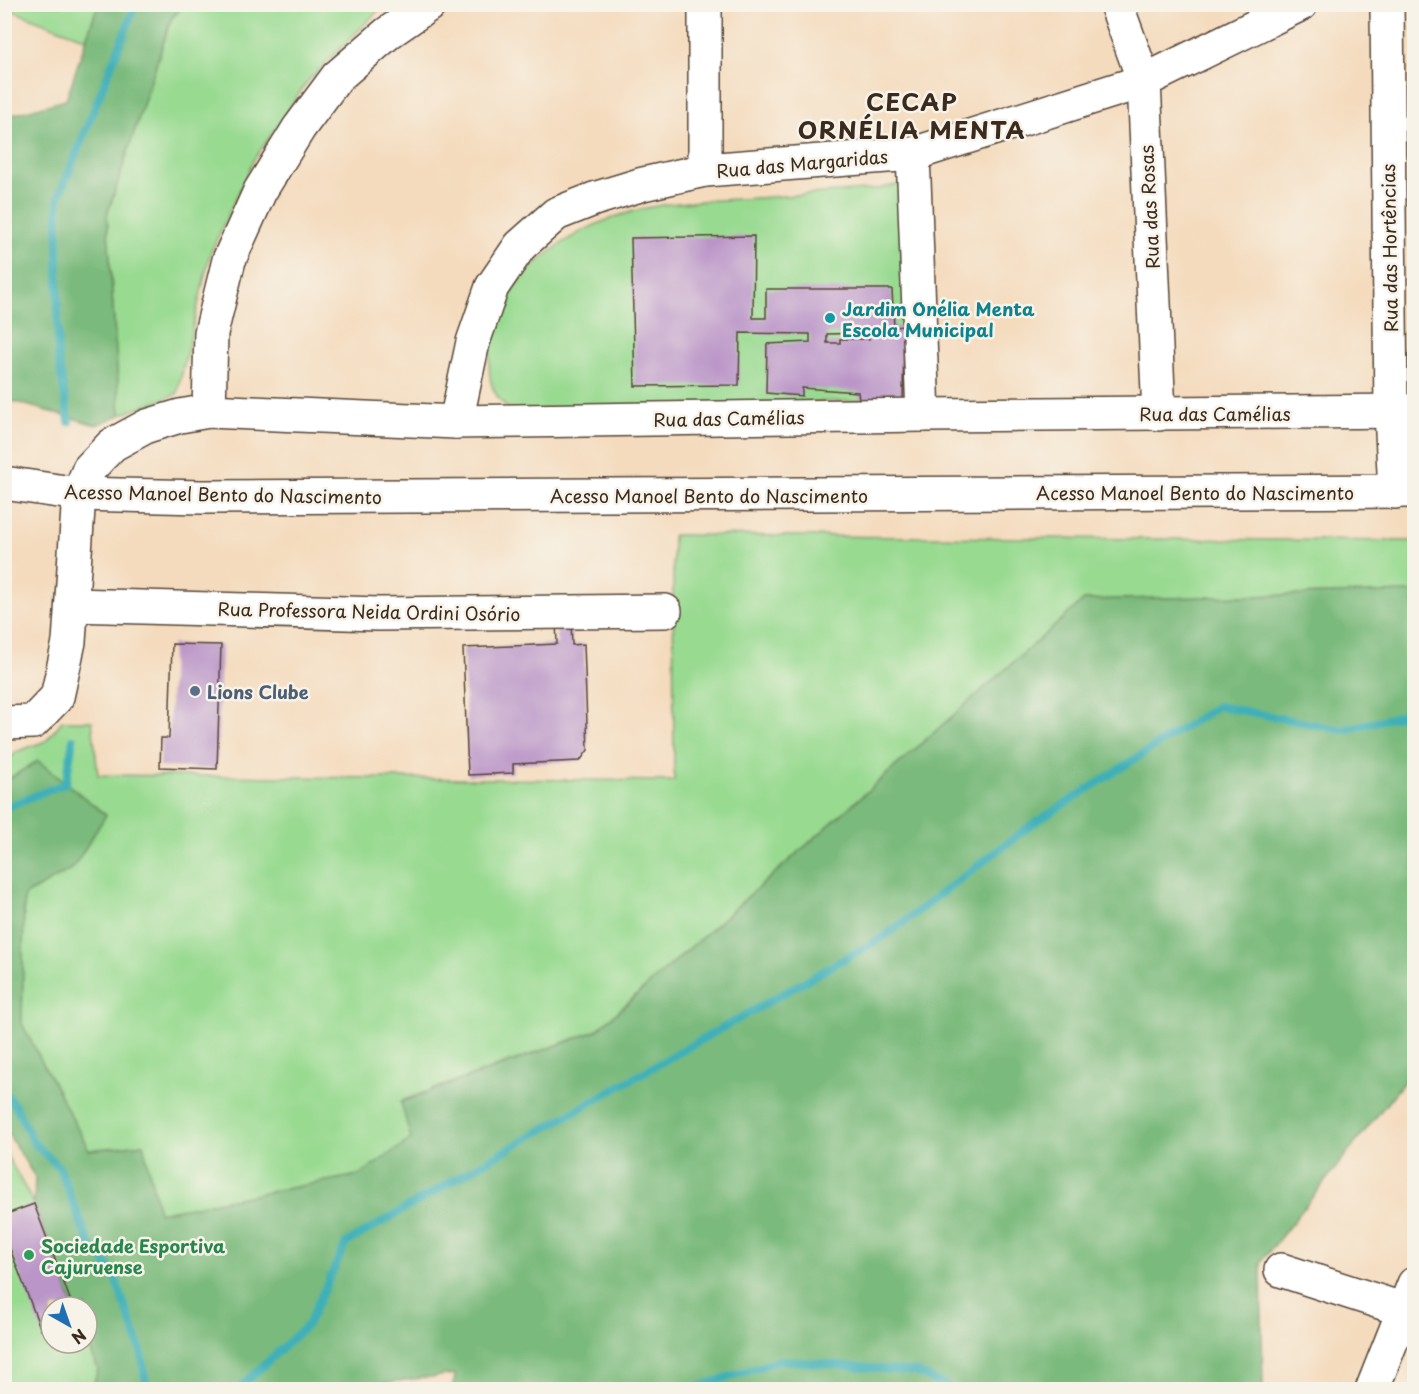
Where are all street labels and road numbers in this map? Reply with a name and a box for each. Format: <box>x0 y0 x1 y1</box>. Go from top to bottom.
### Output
street label: Rua das Margaridas <box>715 142 889 184</box>
street label: Rua das Rosas <box>1132 144 1166 270</box>
street label: Rua das Hortências <box>1374 164 1404 332</box>
street label: Rua das Camélias <box>1139 400 1291 427</box>
street label: Rua das Camélias <box>653 403 805 433</box>
street label: Acesso Manoel Bento do Nascimento <box>64 478 382 510</box>
street label: Acesso Manoel Bento do Nascimento <box>1036 479 1354 506</box>
street label: Acesso Manoel Bento do Nascimento <box>550 482 868 509</box>
street label: Rua Professora Neida Ordini Osório <box>217 595 521 627</box>

